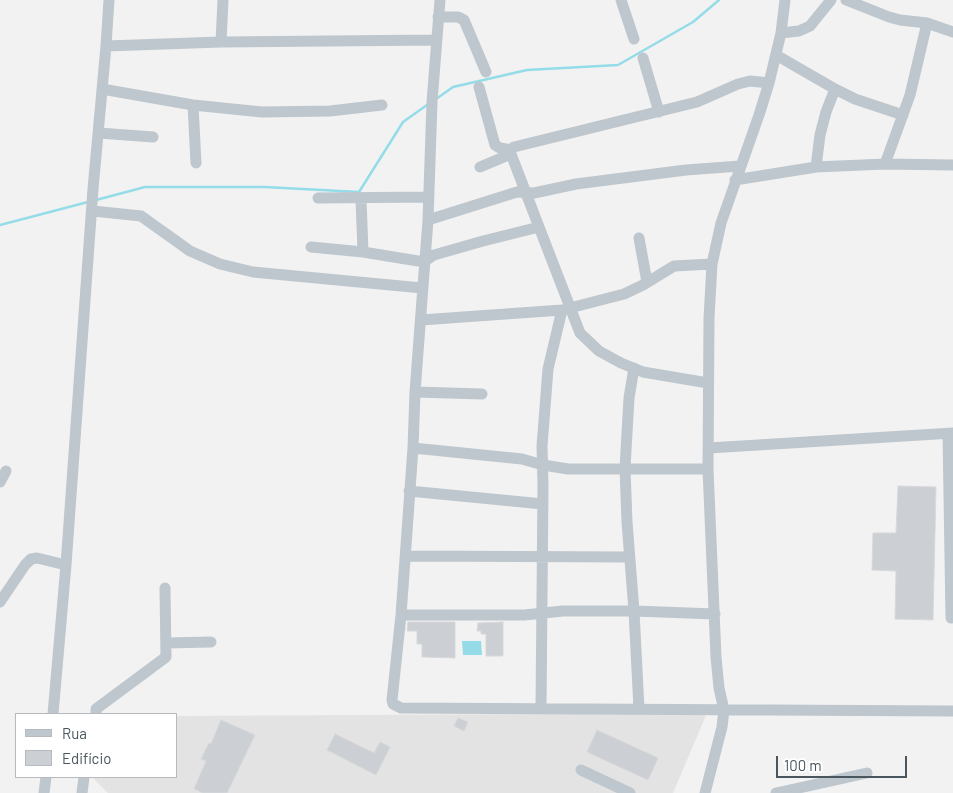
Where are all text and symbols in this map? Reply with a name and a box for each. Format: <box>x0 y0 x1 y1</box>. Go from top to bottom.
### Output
legend <box>15 713 178 778</box>
text: Rua <box>62 724 87 742</box>
scale bar <box>778 746 909 778</box>
text: Edifício <box>62 749 111 767</box>
text: 100 m <box>784 756 822 774</box>

